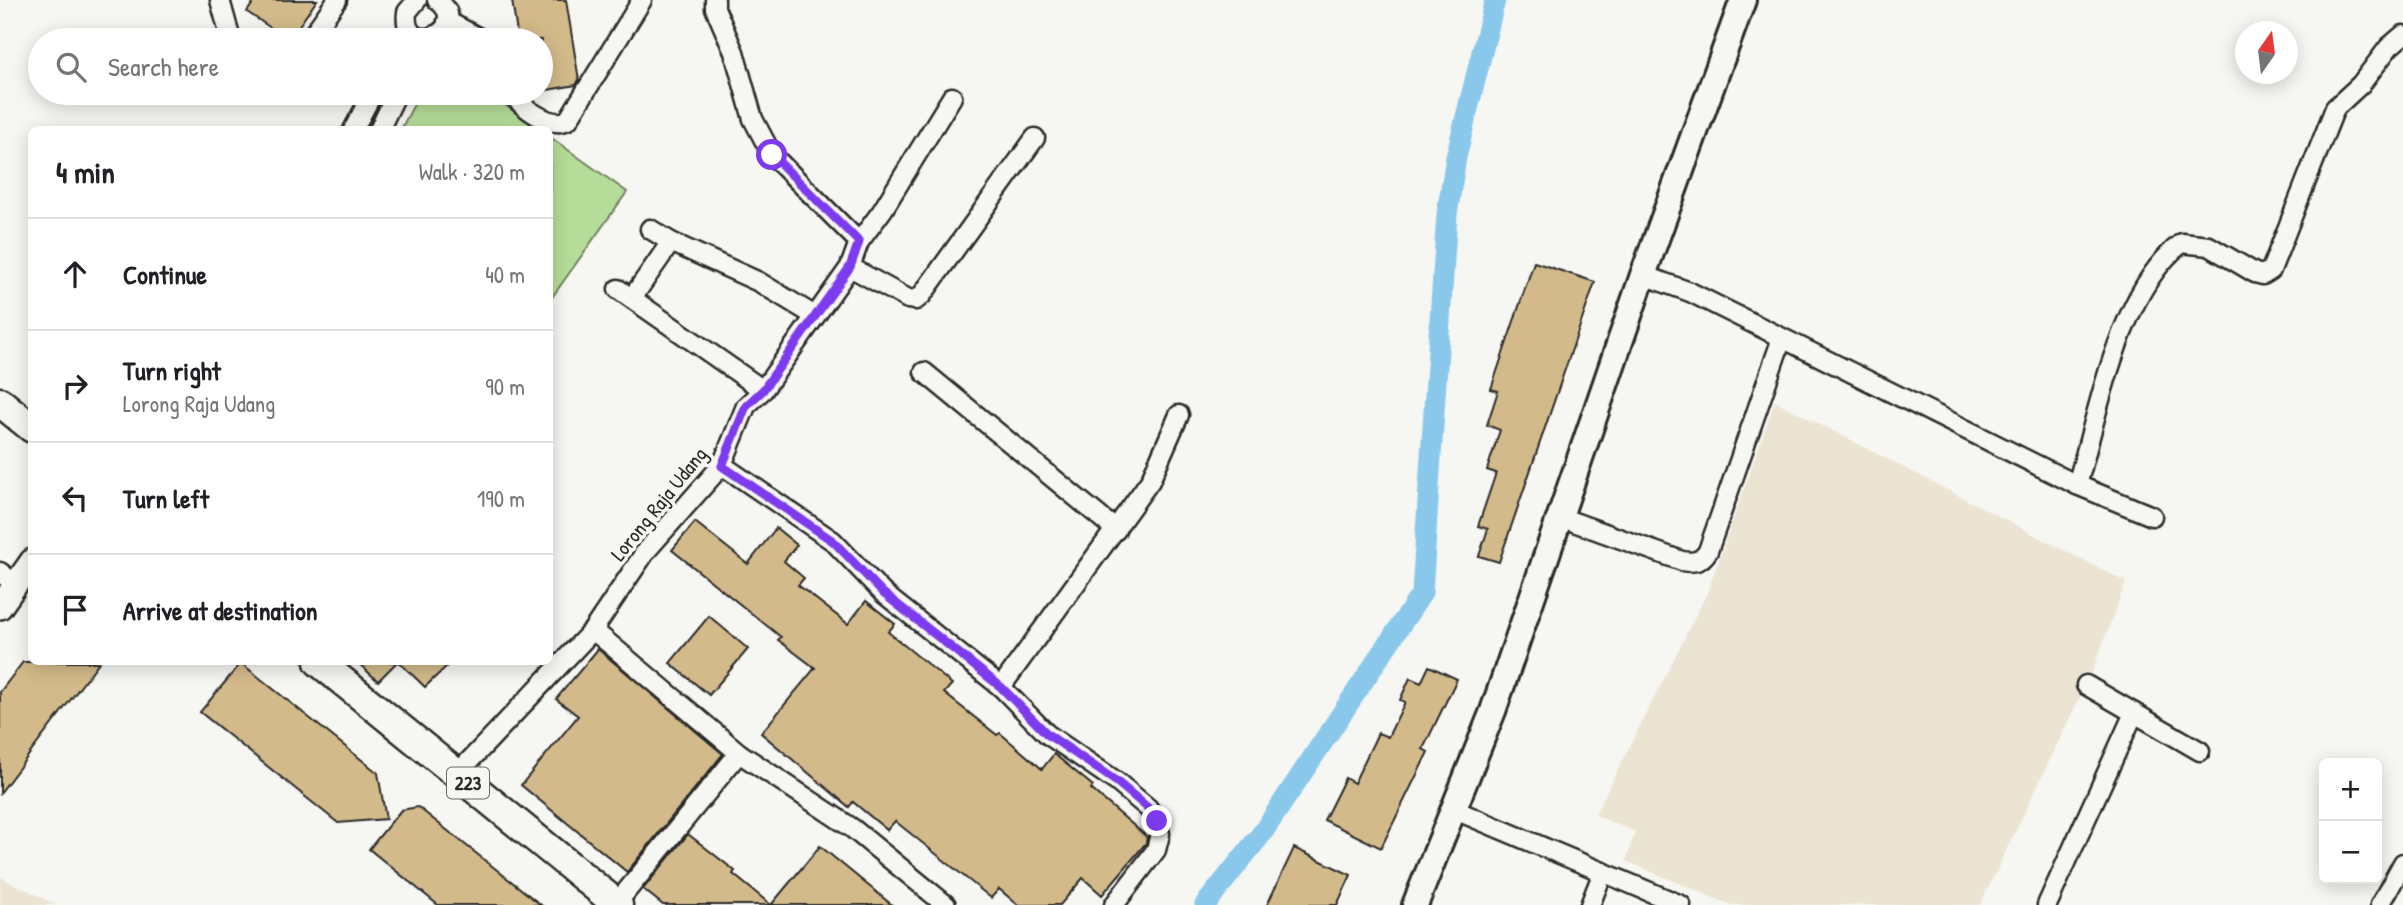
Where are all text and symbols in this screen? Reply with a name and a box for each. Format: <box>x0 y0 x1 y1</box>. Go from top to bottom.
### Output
north arrow <box>2235 21 2298 84</box>
search box <box>28 28 553 105</box>
icon: search <box>52 48 90 86</box>
text: Search here <box>108 49 219 84</box>
route start <box>756 139 787 170</box>
text: 4 min <box>56 152 115 192</box>
text: Walk · 320 m <box>419 156 525 187</box>
icon: ahead <box>56 255 94 293</box>
text: Continue <box>123 257 207 292</box>
text: 40 m <box>485 259 525 290</box>
text: Turn right <box>123 353 221 388</box>
icon: right <box>56 367 94 405</box>
text: 90 m <box>485 371 525 402</box>
text: Lorong Raja Udang <box>123 388 275 419</box>
street label: Lorong Raja Udang <box>604 441 714 567</box>
icon: left <box>56 479 94 517</box>
text: Turn left <box>123 481 209 516</box>
text: 190 m <box>477 483 525 514</box>
icon: arrive <box>56 591 94 629</box>
text: Arrive at destination <box>123 593 318 628</box>
map controls <box>2319 758 2382 884</box>
button: + <box>2319 758 2382 821</box>
road number: 223 <box>447 768 489 798</box>
route end <box>1141 805 1172 836</box>
button: − <box>2319 821 2382 884</box>

